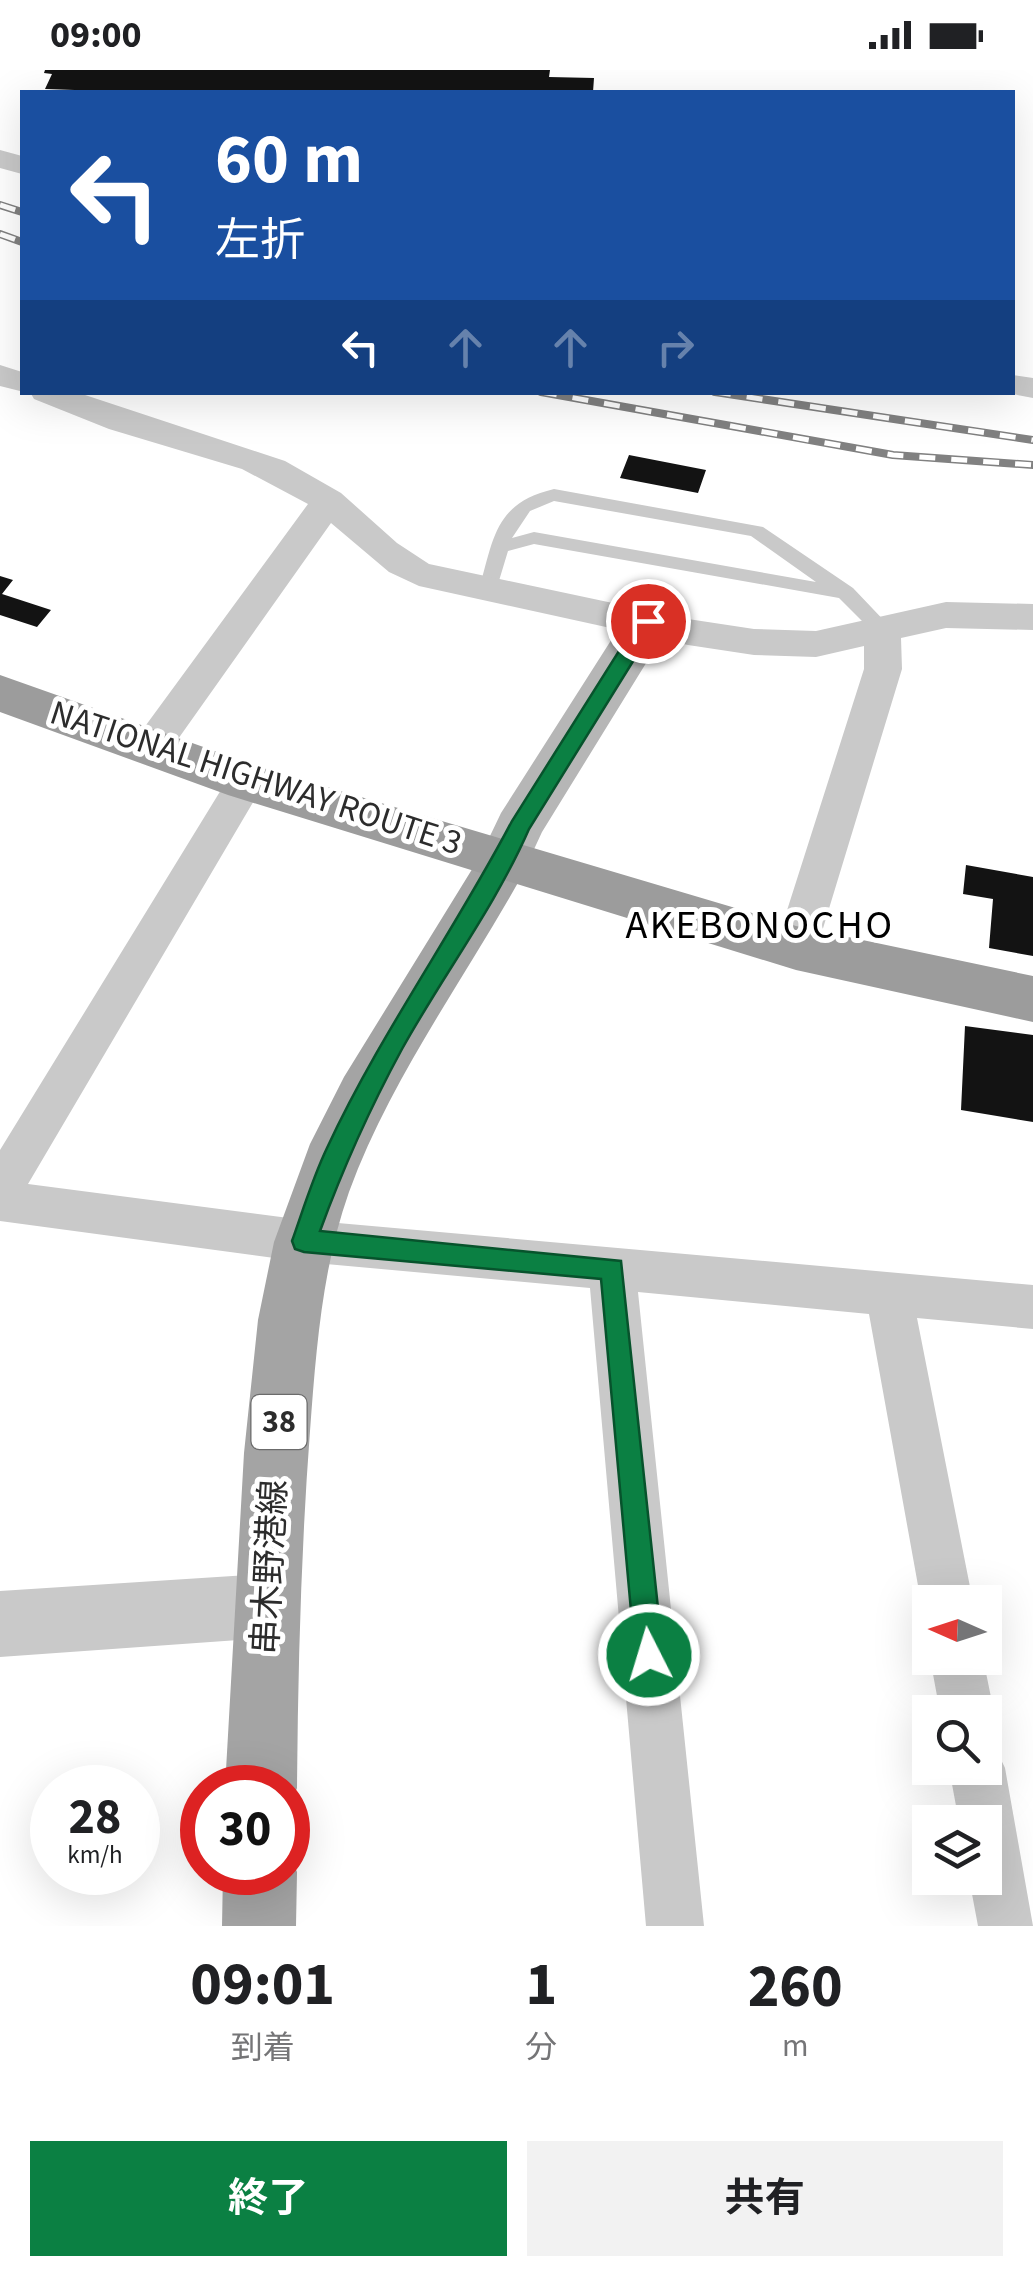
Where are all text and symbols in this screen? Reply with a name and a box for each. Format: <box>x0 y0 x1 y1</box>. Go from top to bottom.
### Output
text: 09:00 <box>50 8 142 62</box>
text: 60 m <box>215 110 363 210</box>
icon: left <box>50 130 180 260</box>
text: 左折 <box>215 209 305 273</box>
icon: left <box>333 320 388 375</box>
icon: ahead <box>438 320 493 375</box>
icon: ahead <box>543 320 598 375</box>
icon: right <box>648 320 703 375</box>
pin <box>606 579 691 664</box>
icon: arrive <box>621 594 676 649</box>
street label: NATIONAL HIGHWAY ROUTE 3 <box>44 688 468 868</box>
district label: AKEBONOCHO <box>626 897 894 954</box>
road number: 38 <box>252 1395 306 1449</box>
street label: 串木野港線 <box>240 1478 300 1656</box>
north arrow <box>912 1585 1002 1675</box>
map controls <box>912 1585 1002 1895</box>
position arrow <box>597 1603 701 1707</box>
button: search <box>912 1695 1002 1785</box>
speed limit sign: 30 <box>180 1765 310 1895</box>
text: 28 <box>69 1782 121 1853</box>
button: layers <box>912 1805 1002 1895</box>
text: km/h <box>67 1837 123 1873</box>
text: 09:01 <box>190 1943 335 2028</box>
text: 1 <box>525 1943 557 2028</box>
text: 260 <box>748 1945 843 2030</box>
text: m <box>782 2023 808 2069</box>
text: 到着 <box>231 2025 295 2071</box>
text: 分 <box>525 2025 557 2071</box>
button: 終了 <box>30 2141 507 2256</box>
button: 共有 <box>527 2141 1003 2256</box>

